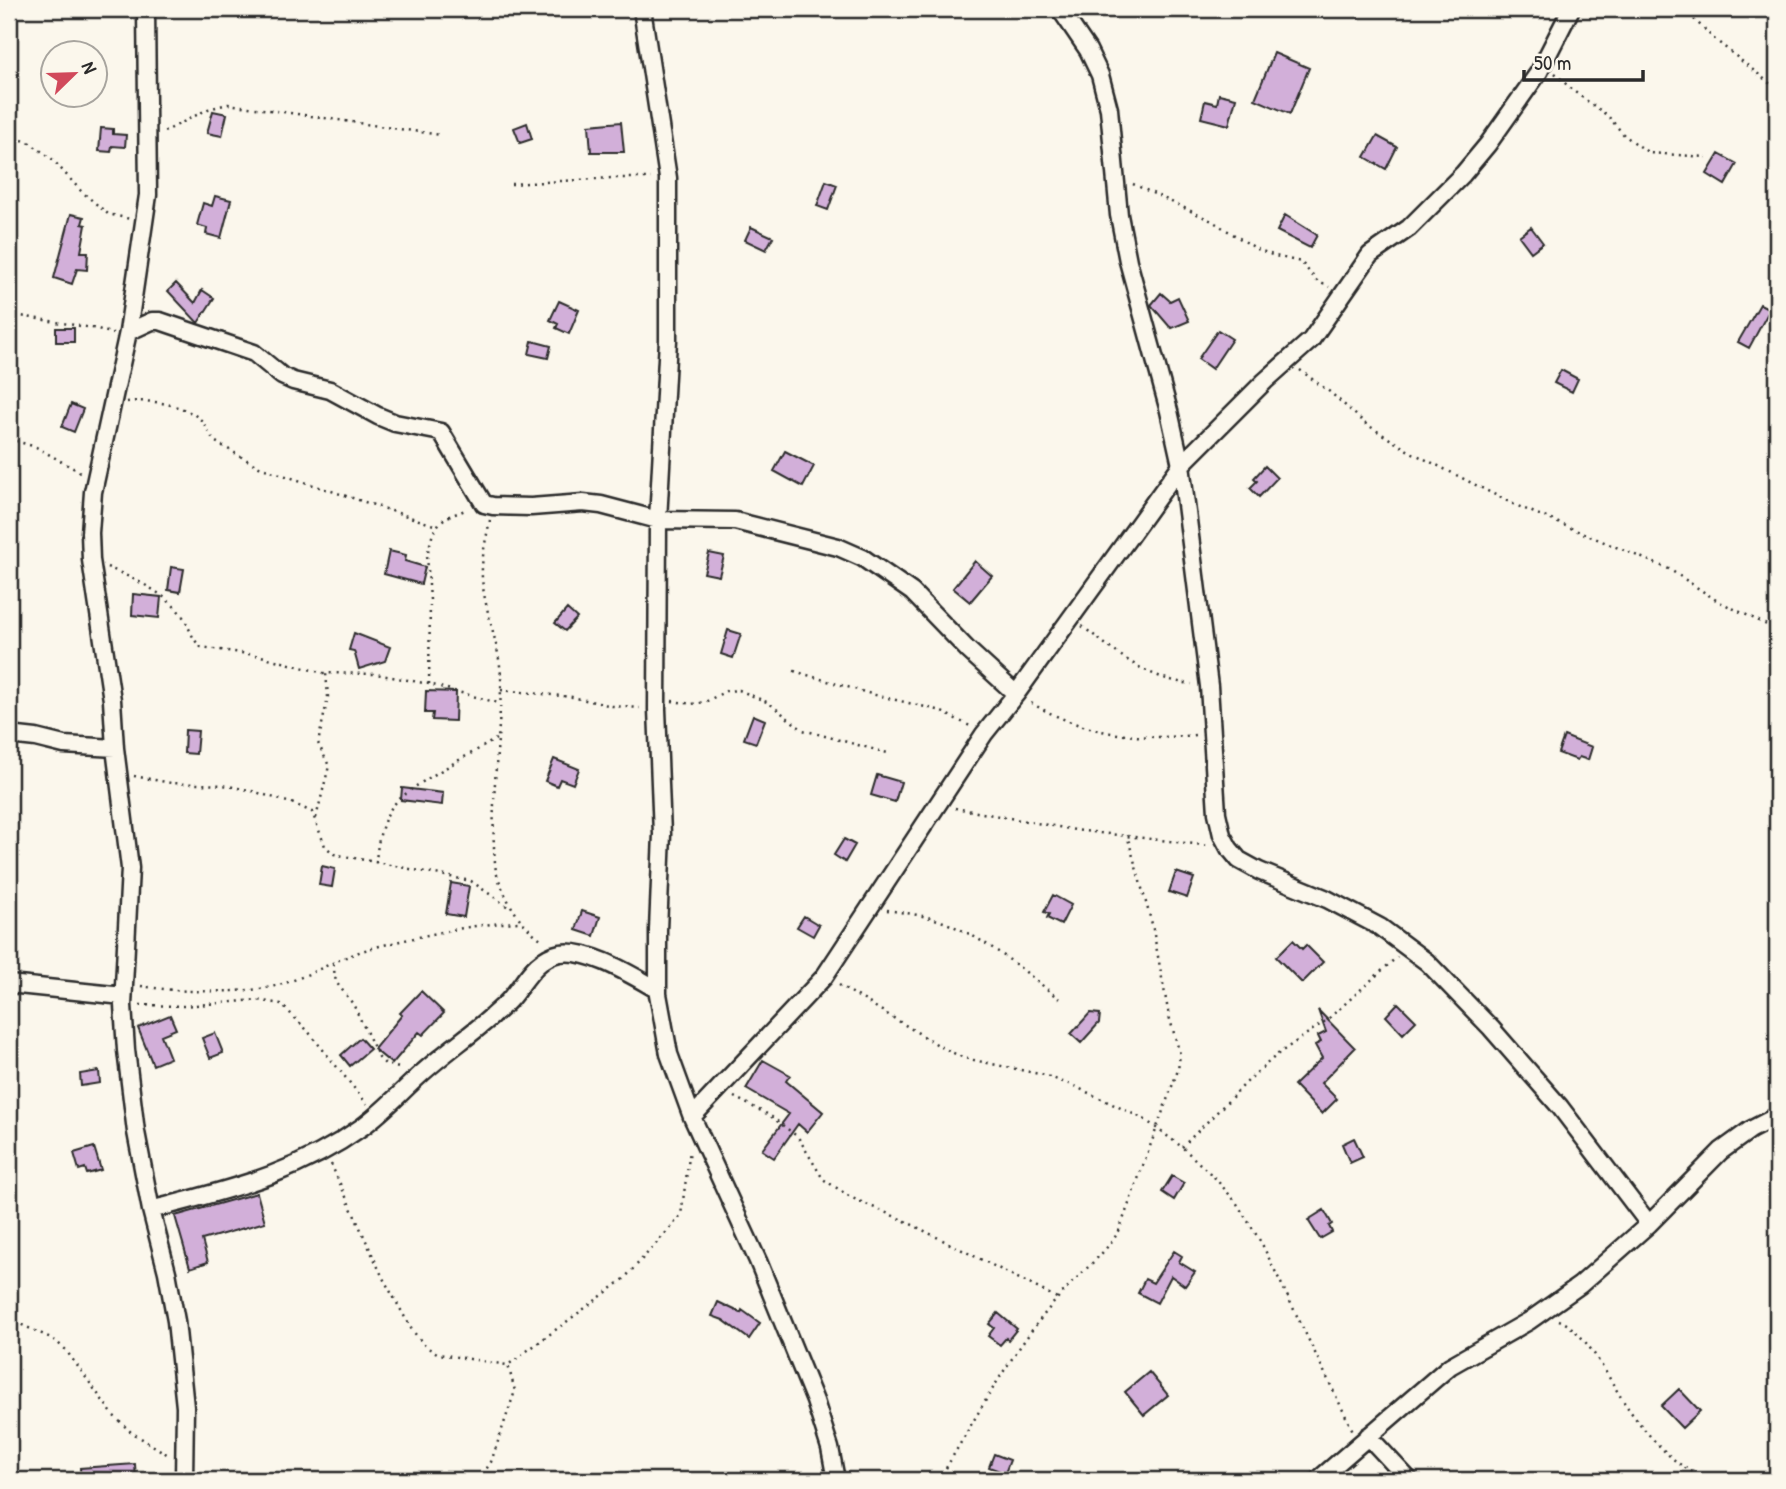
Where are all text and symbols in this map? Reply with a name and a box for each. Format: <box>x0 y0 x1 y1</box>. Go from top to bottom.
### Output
north arrow <box>38 38 108 108</box>
scale bar <box>1524 38 1642 82</box>
text: 50 m <box>1534 48 1571 77</box>
text: N <box>76 58 104 77</box>

